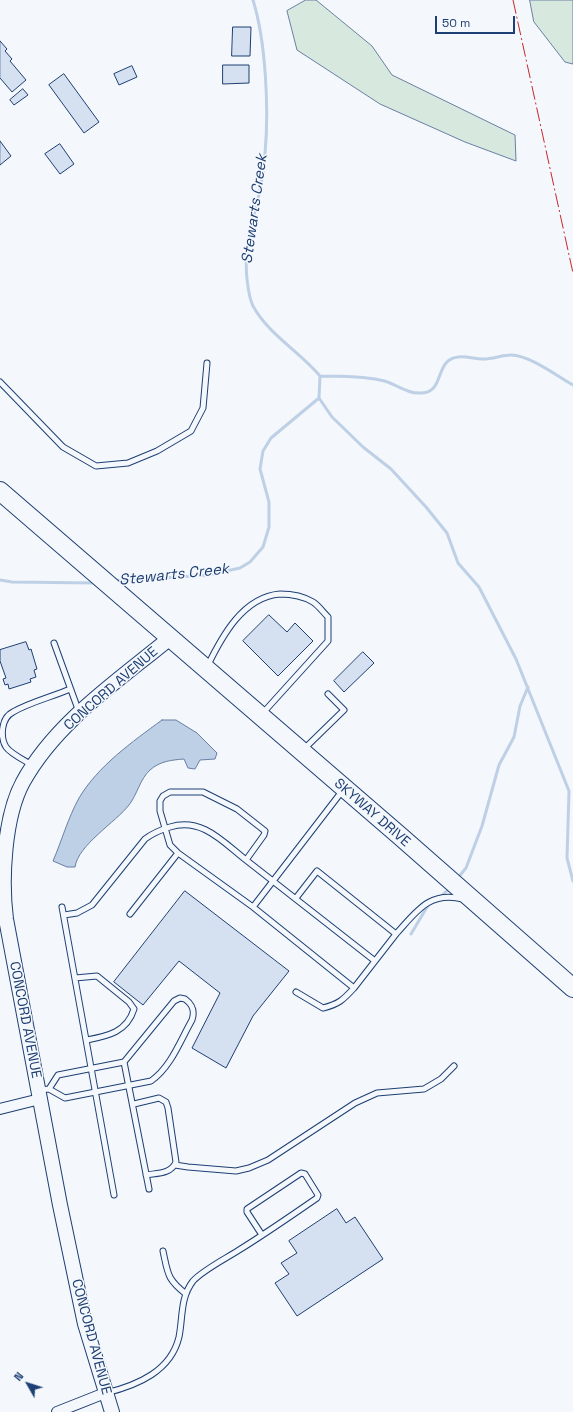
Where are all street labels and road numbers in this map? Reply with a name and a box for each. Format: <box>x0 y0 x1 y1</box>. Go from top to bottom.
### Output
street label: CONCORD AVENUE <box>61 644 161 734</box>
street label: SKYWAY DRIVE <box>330 775 414 851</box>
street label: CONCORD AVENUE <box>5 960 45 1080</box>
street label: CONCORD AVENUE <box>68 1277 114 1397</box>

